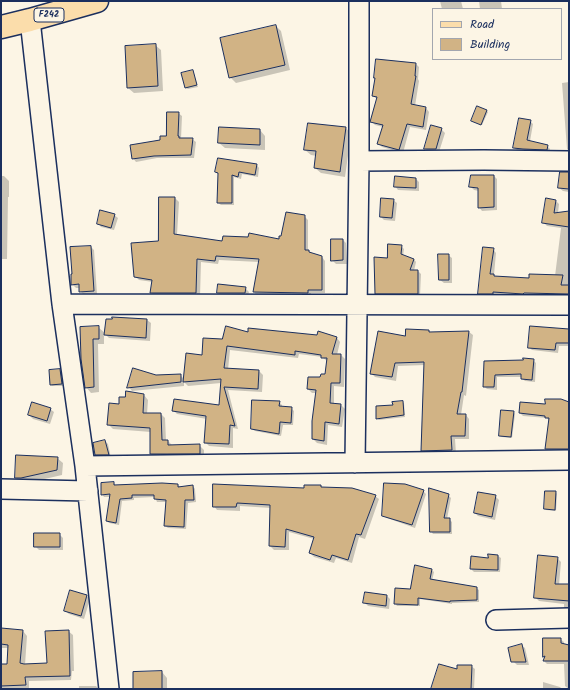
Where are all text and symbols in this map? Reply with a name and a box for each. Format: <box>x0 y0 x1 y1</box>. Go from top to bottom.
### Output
road number: F242 <box>34 8 64 22</box>
legend <box>432 8 562 60</box>
text: Road <box>470 15 494 34</box>
text: Building <box>470 35 510 54</box>

